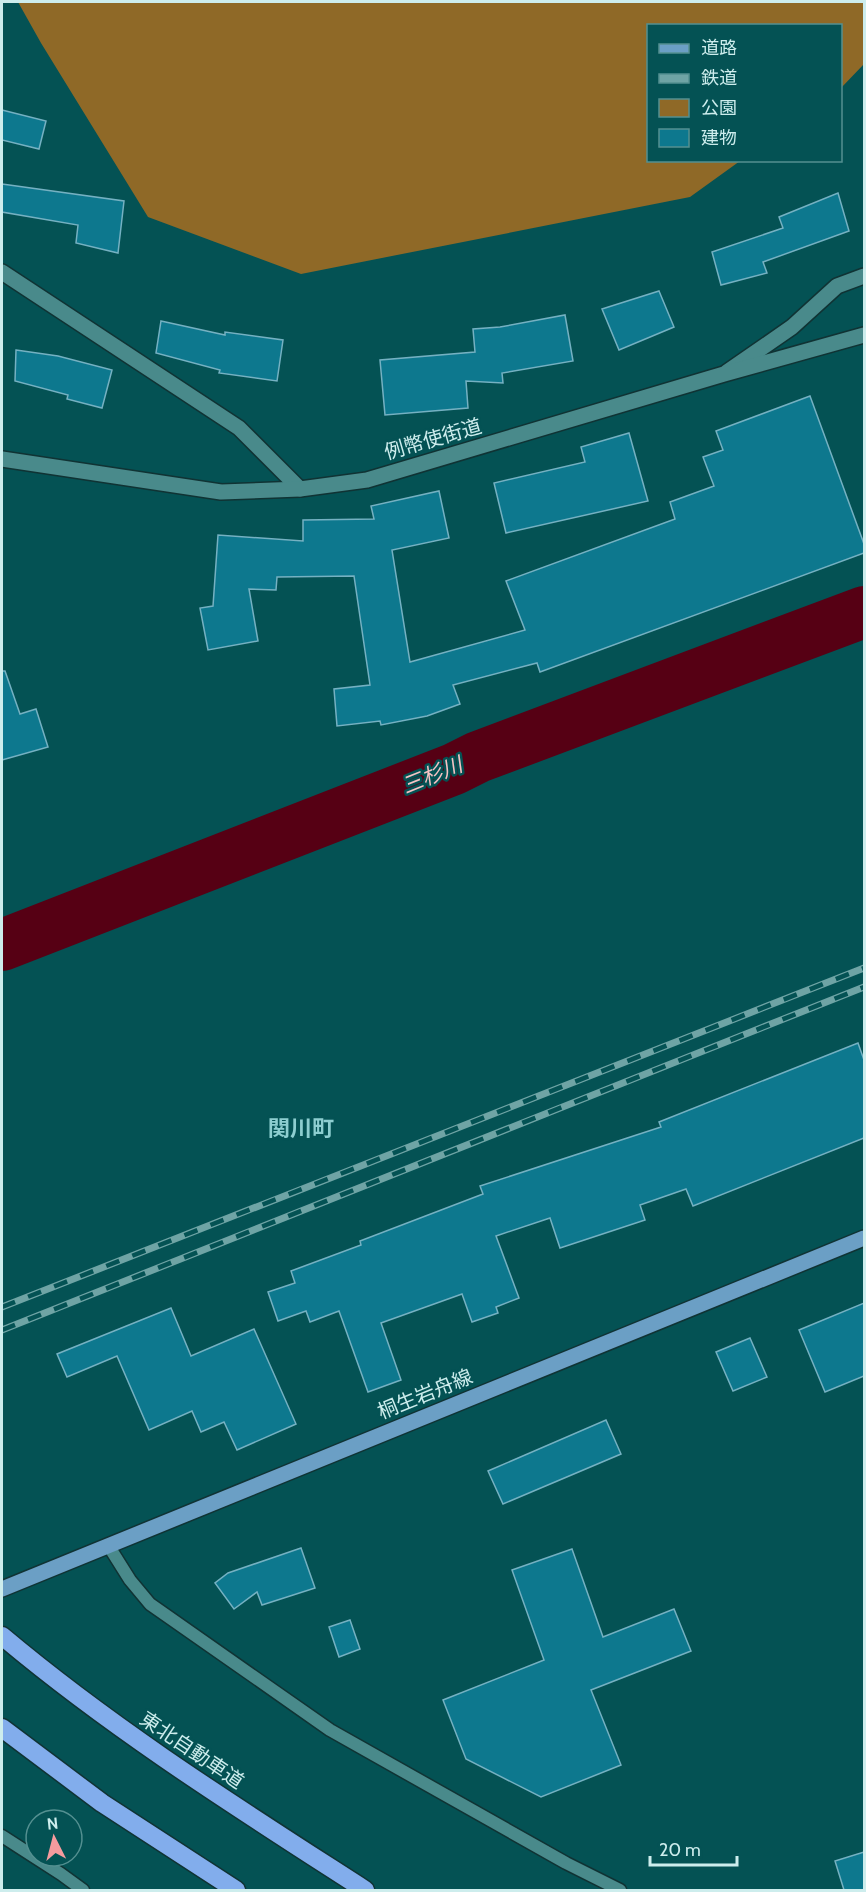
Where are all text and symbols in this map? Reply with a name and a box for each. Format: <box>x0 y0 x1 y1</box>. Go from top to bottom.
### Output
legend <box>647 24 842 162</box>
text: 道路 <box>701 37 737 59</box>
text: 鉄道 <box>701 67 737 89</box>
text: 公園 <box>701 97 737 119</box>
text: 建物 <box>701 127 737 149</box>
street label: 例幣使街道 <box>382 414 484 464</box>
water label: 三杉川 <box>398 751 468 798</box>
district label: 関川町 <box>268 1115 334 1142</box>
street label: 桐生岩舟線 <box>374 1364 476 1424</box>
street label: 東北自動車道 <box>136 1706 248 1794</box>
north arrow <box>24 1808 84 1868</box>
text: N <box>46 1814 59 1834</box>
scale bar <box>650 1829 737 1867</box>
text: 20 m <box>659 1839 701 1861</box>

